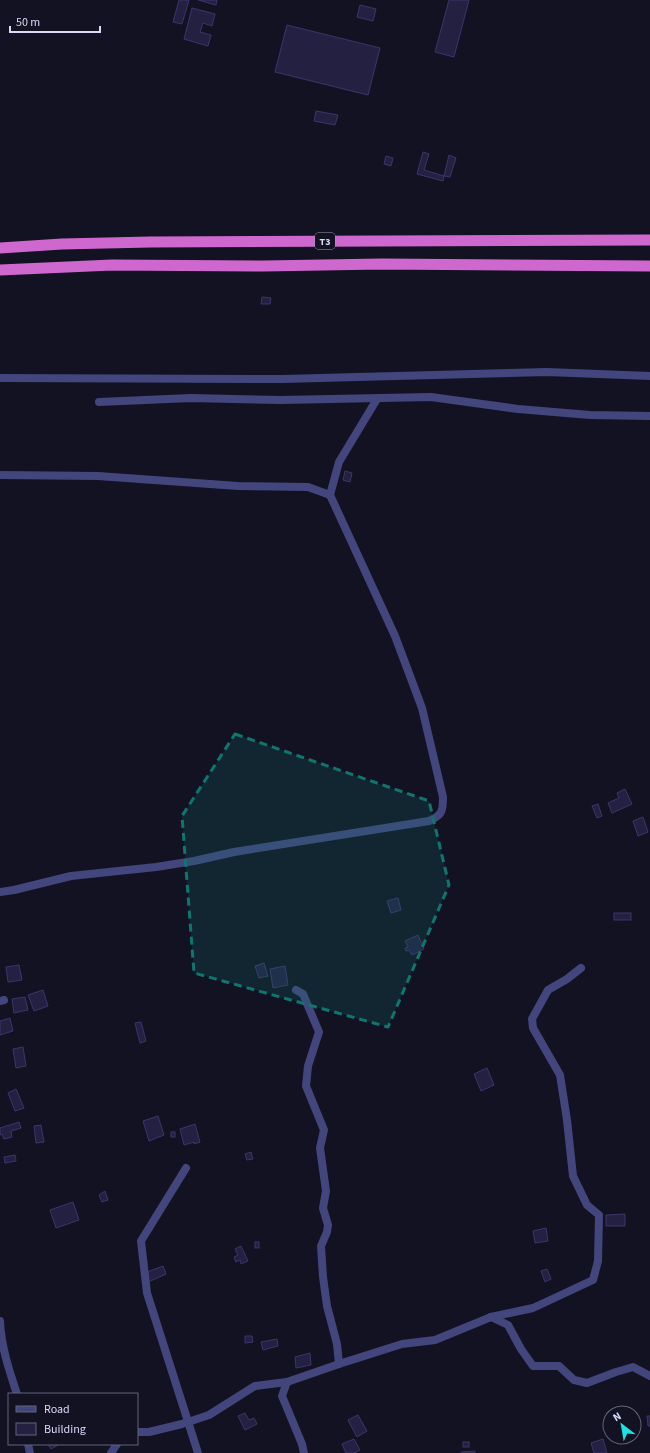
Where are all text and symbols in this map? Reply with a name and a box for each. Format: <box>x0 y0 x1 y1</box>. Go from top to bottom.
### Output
scale bar <box>10 8 100 34</box>
text: 50 m <box>16 14 40 31</box>
road number: T3 <box>315 233 335 249</box>
legend <box>8 1393 138 1445</box>
text: Road <box>44 1401 70 1418</box>
north arrow <box>602 1405 642 1445</box>
text: N <box>610 1409 624 1425</box>
text: Building <box>44 1421 86 1438</box>

